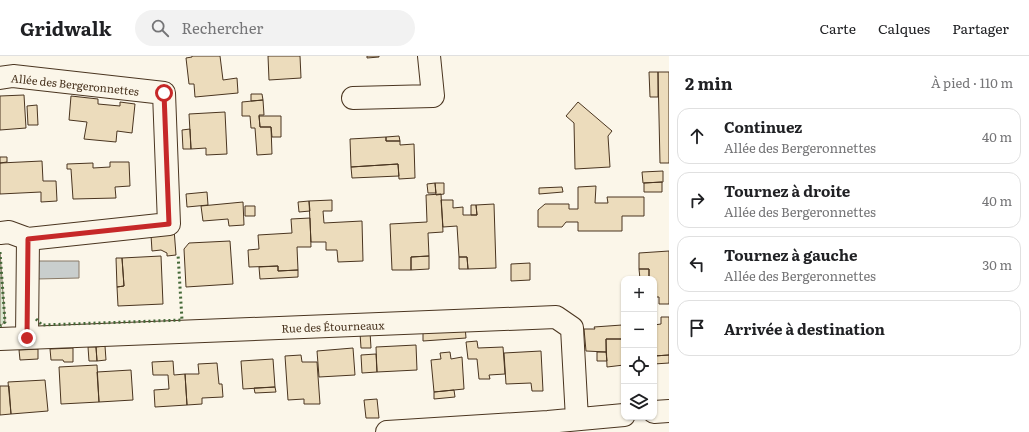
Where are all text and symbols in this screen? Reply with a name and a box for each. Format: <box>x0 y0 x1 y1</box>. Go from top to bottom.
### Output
search box <box>135 10 415 46</box>
text: Gridwalk <box>20 14 111 42</box>
text: Rechercher <box>181 16 263 39</box>
icon: search <box>149 17 171 39</box>
text: Carte <box>819 18 856 38</box>
text: Calques <box>878 18 930 38</box>
text: Partager <box>952 18 1009 38</box>
street label: Allée des Bergeronnettes <box>10 69 140 99</box>
text: 2 min <box>685 70 733 95</box>
text: À pied · 110 m <box>931 73 1013 92</box>
route start <box>155 84 173 102</box>
text: Continuez <box>724 115 802 138</box>
icon: ahead <box>686 125 708 147</box>
text: 40 m <box>982 127 1012 146</box>
text: Allée des Bergeronnettes <box>724 138 876 157</box>
text: Tournez à droite <box>724 179 850 202</box>
icon: right <box>686 189 708 211</box>
text: 40 m <box>982 191 1012 210</box>
text: Allée des Bergeronnettes <box>724 202 876 221</box>
text: Tournez à gauche <box>724 243 857 266</box>
icon: left <box>686 253 708 275</box>
text: 30 m <box>982 255 1012 274</box>
text: Allée des Bergeronnettes <box>724 266 876 285</box>
map controls <box>621 276 657 420</box>
button: + <box>621 276 657 312</box>
button: − <box>621 312 657 348</box>
street label: Rue des Étourneaux <box>281 316 386 336</box>
icon: arrive <box>686 317 708 339</box>
text: Arrivée à destination <box>724 317 885 340</box>
route end <box>18 329 36 347</box>
button: locate <box>621 348 657 384</box>
button: layers <box>621 384 657 420</box>

